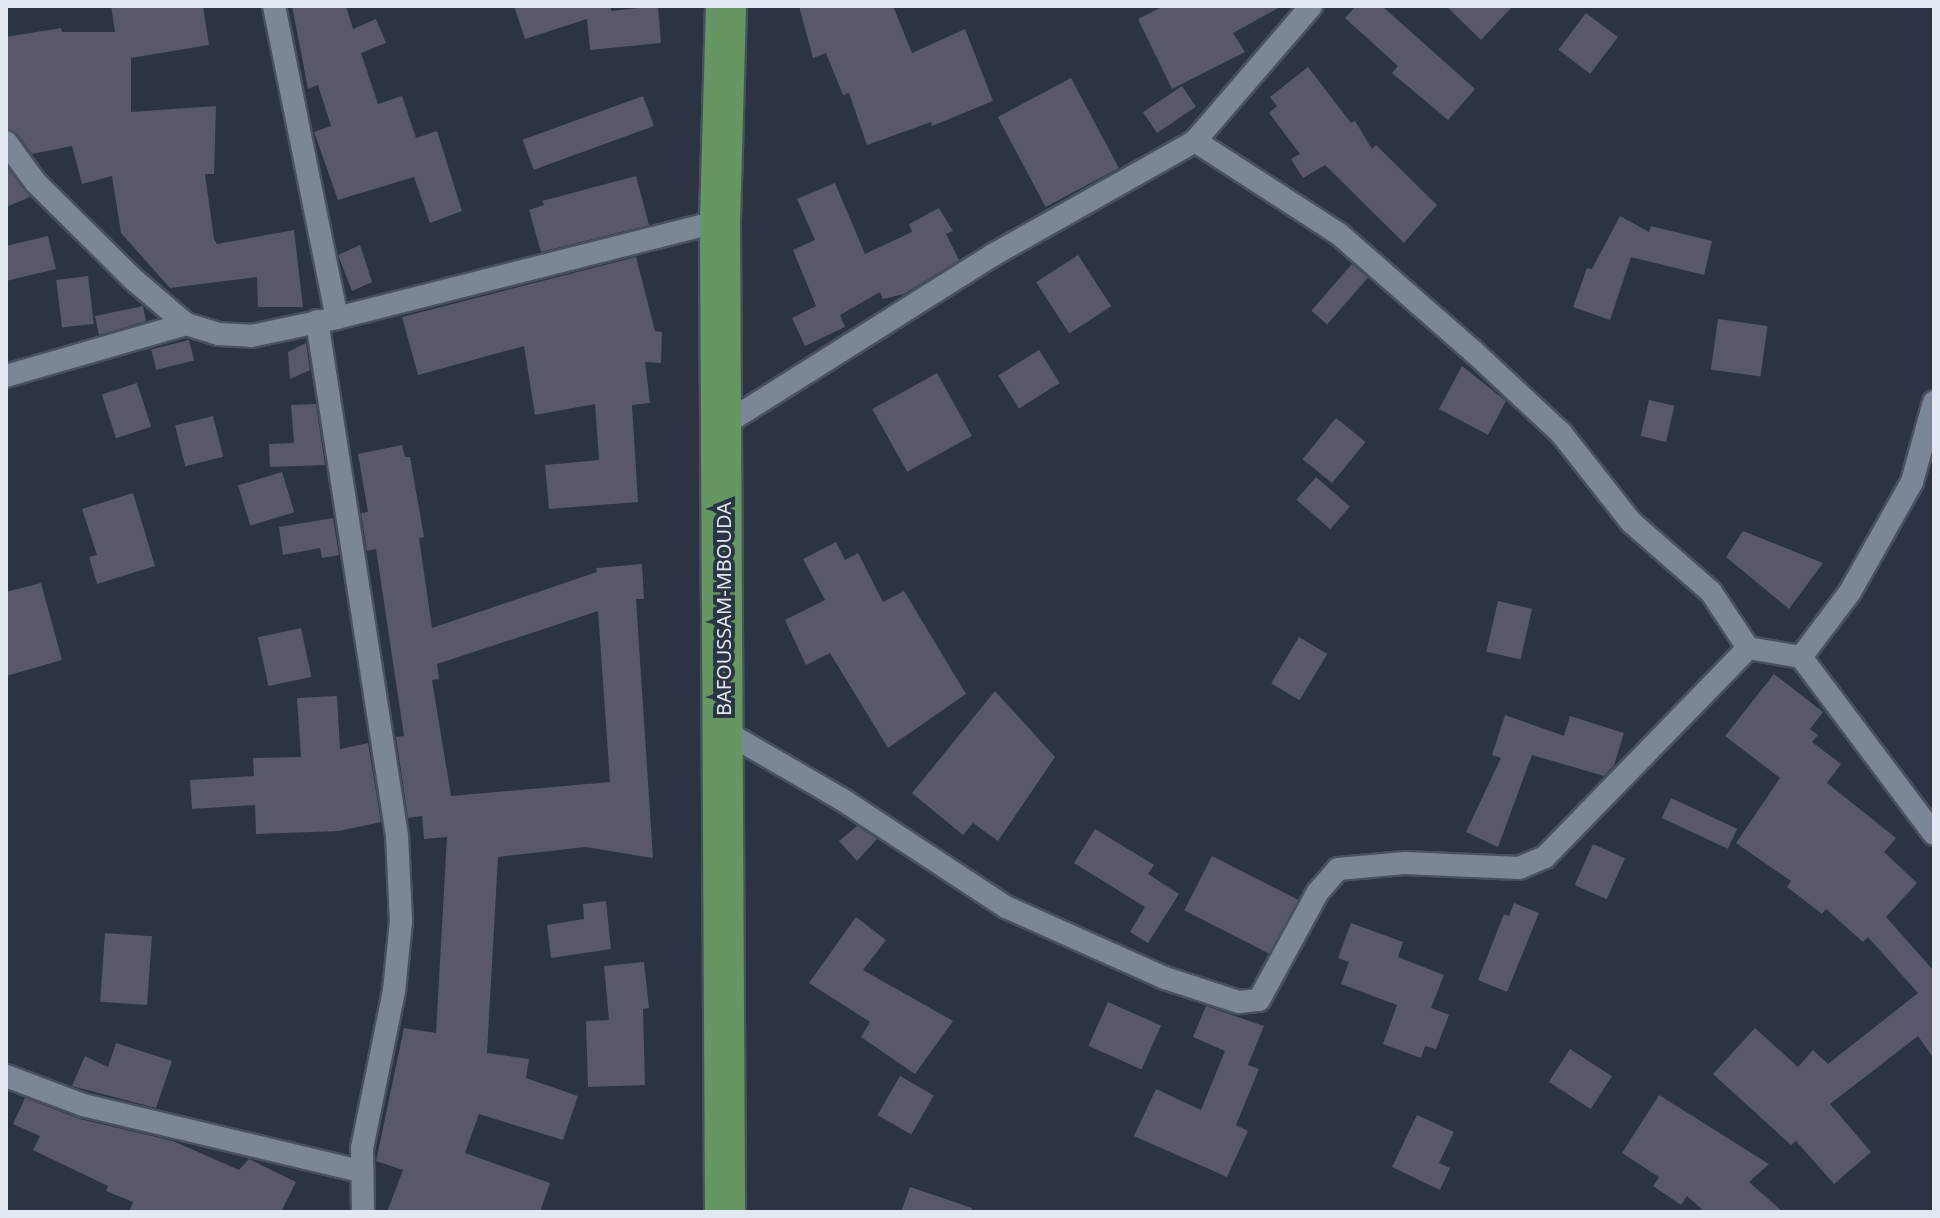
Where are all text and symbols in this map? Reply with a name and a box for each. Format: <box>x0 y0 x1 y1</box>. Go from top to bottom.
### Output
street label: BAFOUSSAM-MBOUDA <box>711 502 735 716</box>

